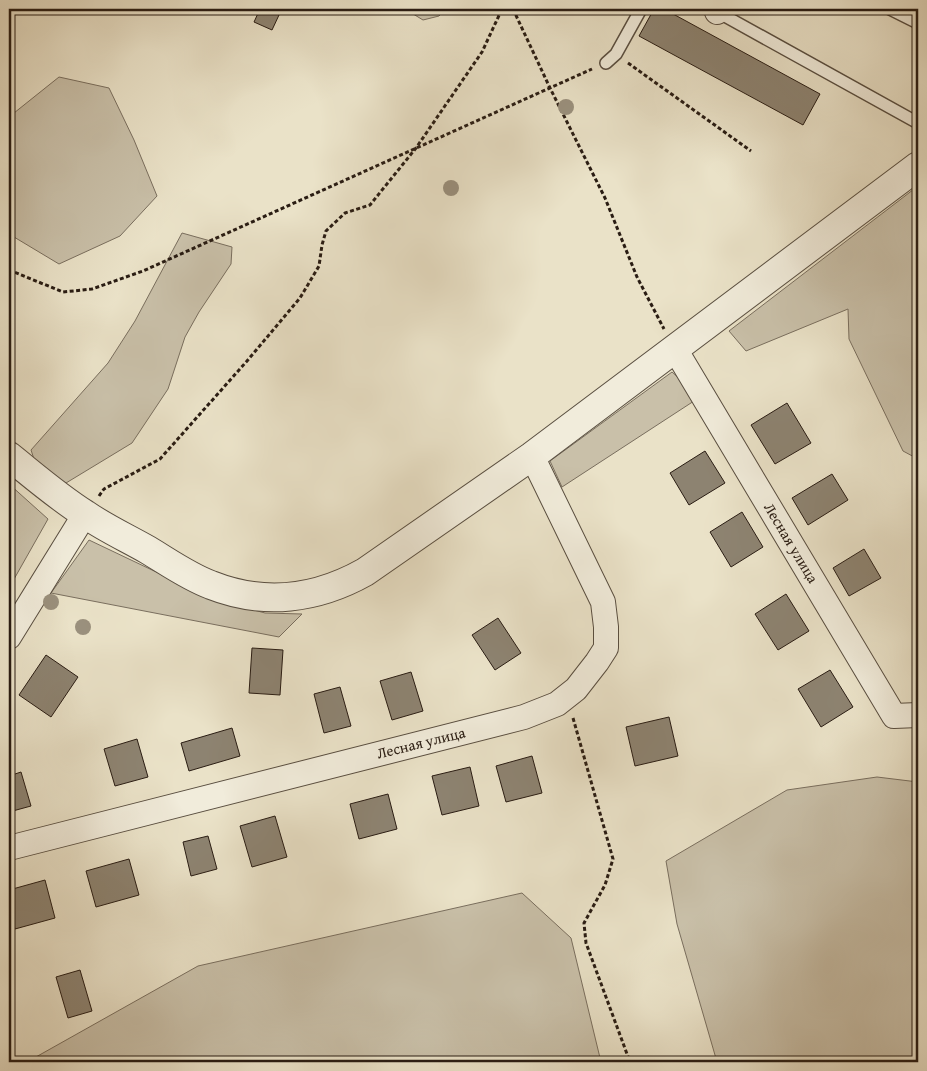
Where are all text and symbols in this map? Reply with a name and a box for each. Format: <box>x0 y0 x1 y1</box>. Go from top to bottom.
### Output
street label: Лесная улица <box>759 499 824 588</box>
street label: Лесная улица <box>374 721 468 764</box>

